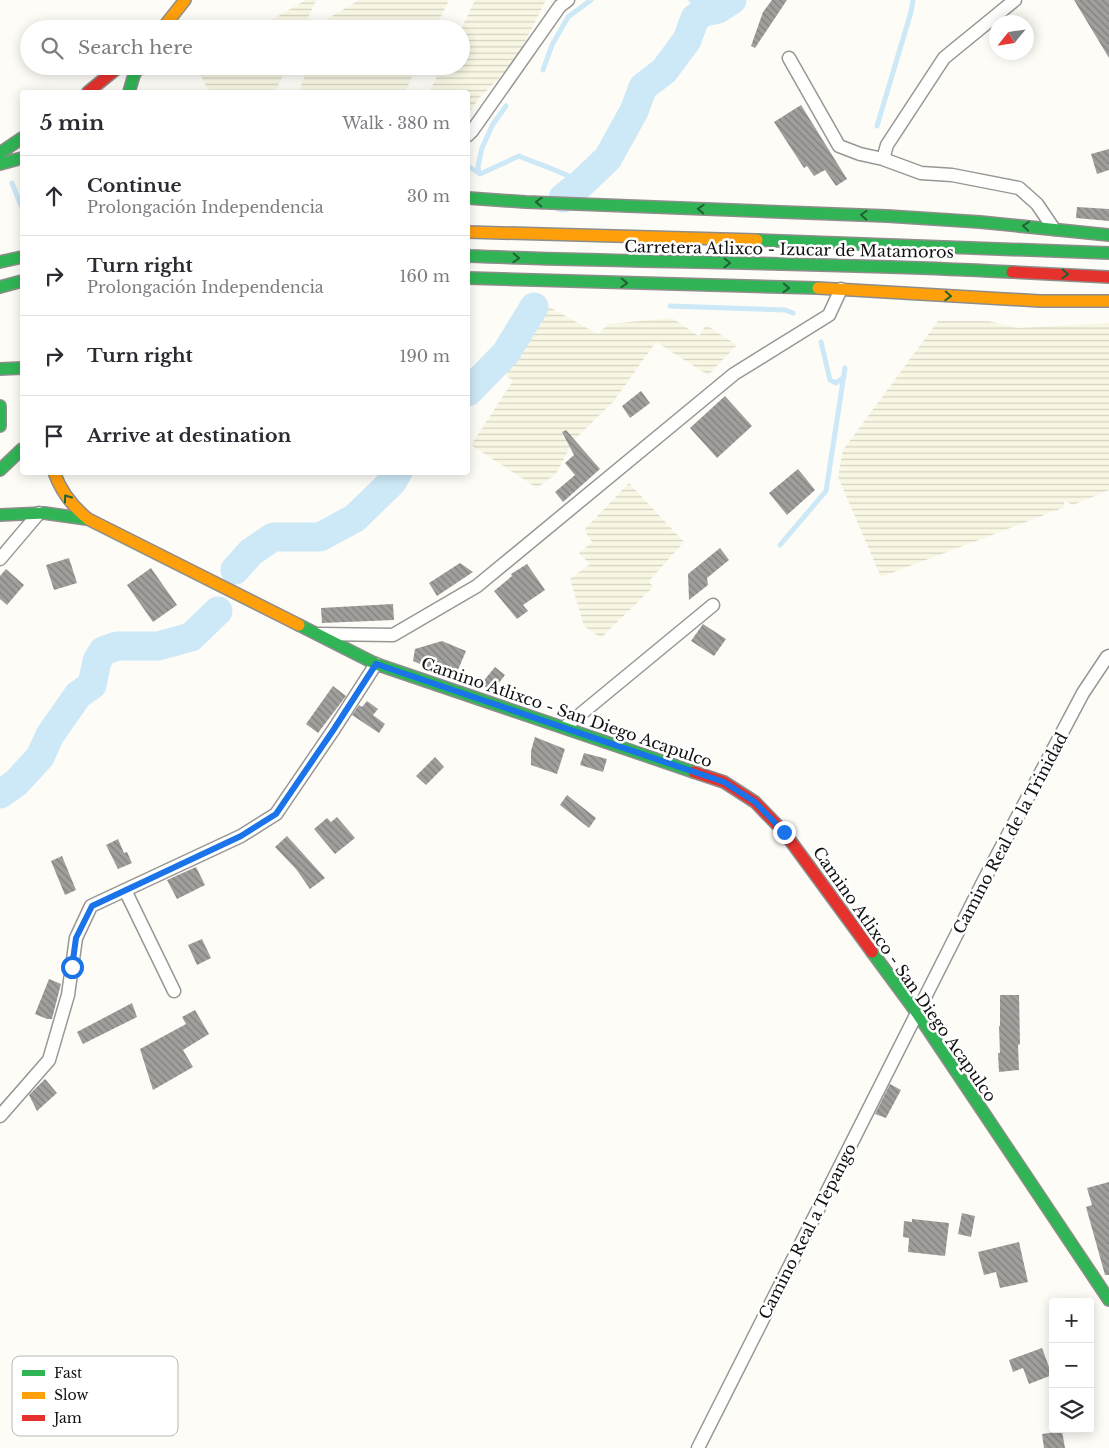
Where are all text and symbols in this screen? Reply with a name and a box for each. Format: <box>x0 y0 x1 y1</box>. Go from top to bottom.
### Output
north arrow <box>989 15 1034 60</box>
search box <box>20 20 470 75</box>
icon: search <box>38 34 66 62</box>
text: Search here <box>78 36 193 59</box>
text: 5 min <box>40 110 104 136</box>
text: Walk · 380 m <box>342 113 450 133</box>
text: Continue <box>87 174 182 197</box>
icon: ahead <box>40 182 68 210</box>
text: 30 m <box>407 186 450 206</box>
text: Prolongación Independencia <box>87 197 324 217</box>
one-way arrow <box>535 197 543 208</box>
one-way arrow <box>697 203 705 214</box>
one-way arrow <box>859 209 867 220</box>
one-way arrow <box>1021 221 1029 232</box>
street label: Carretera Atlixco - Izucar de Matamoros <box>624 236 954 262</box>
one-way arrow <box>512 253 520 263</box>
text: Turn right <box>87 254 193 277</box>
one-way arrow <box>724 258 732 268</box>
icon: right <box>40 262 68 290</box>
text: 160 m <box>399 266 450 286</box>
one-way arrow <box>1061 269 1069 280</box>
text: Prolongación Independencia <box>87 277 324 297</box>
one-way arrow <box>620 278 628 288</box>
one-way arrow <box>782 283 790 293</box>
one-way arrow <box>945 290 953 301</box>
icon: right <box>40 342 68 370</box>
text: Turn right <box>87 344 193 367</box>
text: 190 m <box>399 346 450 366</box>
icon: arrive <box>40 422 68 450</box>
text: Arrive at destination <box>87 424 291 447</box>
one-way arrow <box>64 495 73 504</box>
street label: Camino Atlixco - San Diego Acapulco <box>419 653 715 771</box>
street label: Camino Real de la Trinidad <box>948 729 1072 937</box>
route end <box>773 821 796 844</box>
street label: Camino Atlixco - San Diego Acapulco <box>809 843 1001 1105</box>
route start <box>61 956 84 979</box>
street label: Camino Real a Tepango <box>754 1140 860 1322</box>
map controls <box>1049 1298 1094 1433</box>
button: + <box>1049 1298 1094 1343</box>
button: − <box>1049 1343 1094 1388</box>
legend <box>12 1356 178 1436</box>
text: Fast <box>54 1364 83 1382</box>
text: Slow <box>54 1386 88 1404</box>
button: layers <box>1049 1388 1094 1433</box>
text: Jam <box>52 1409 82 1427</box>

